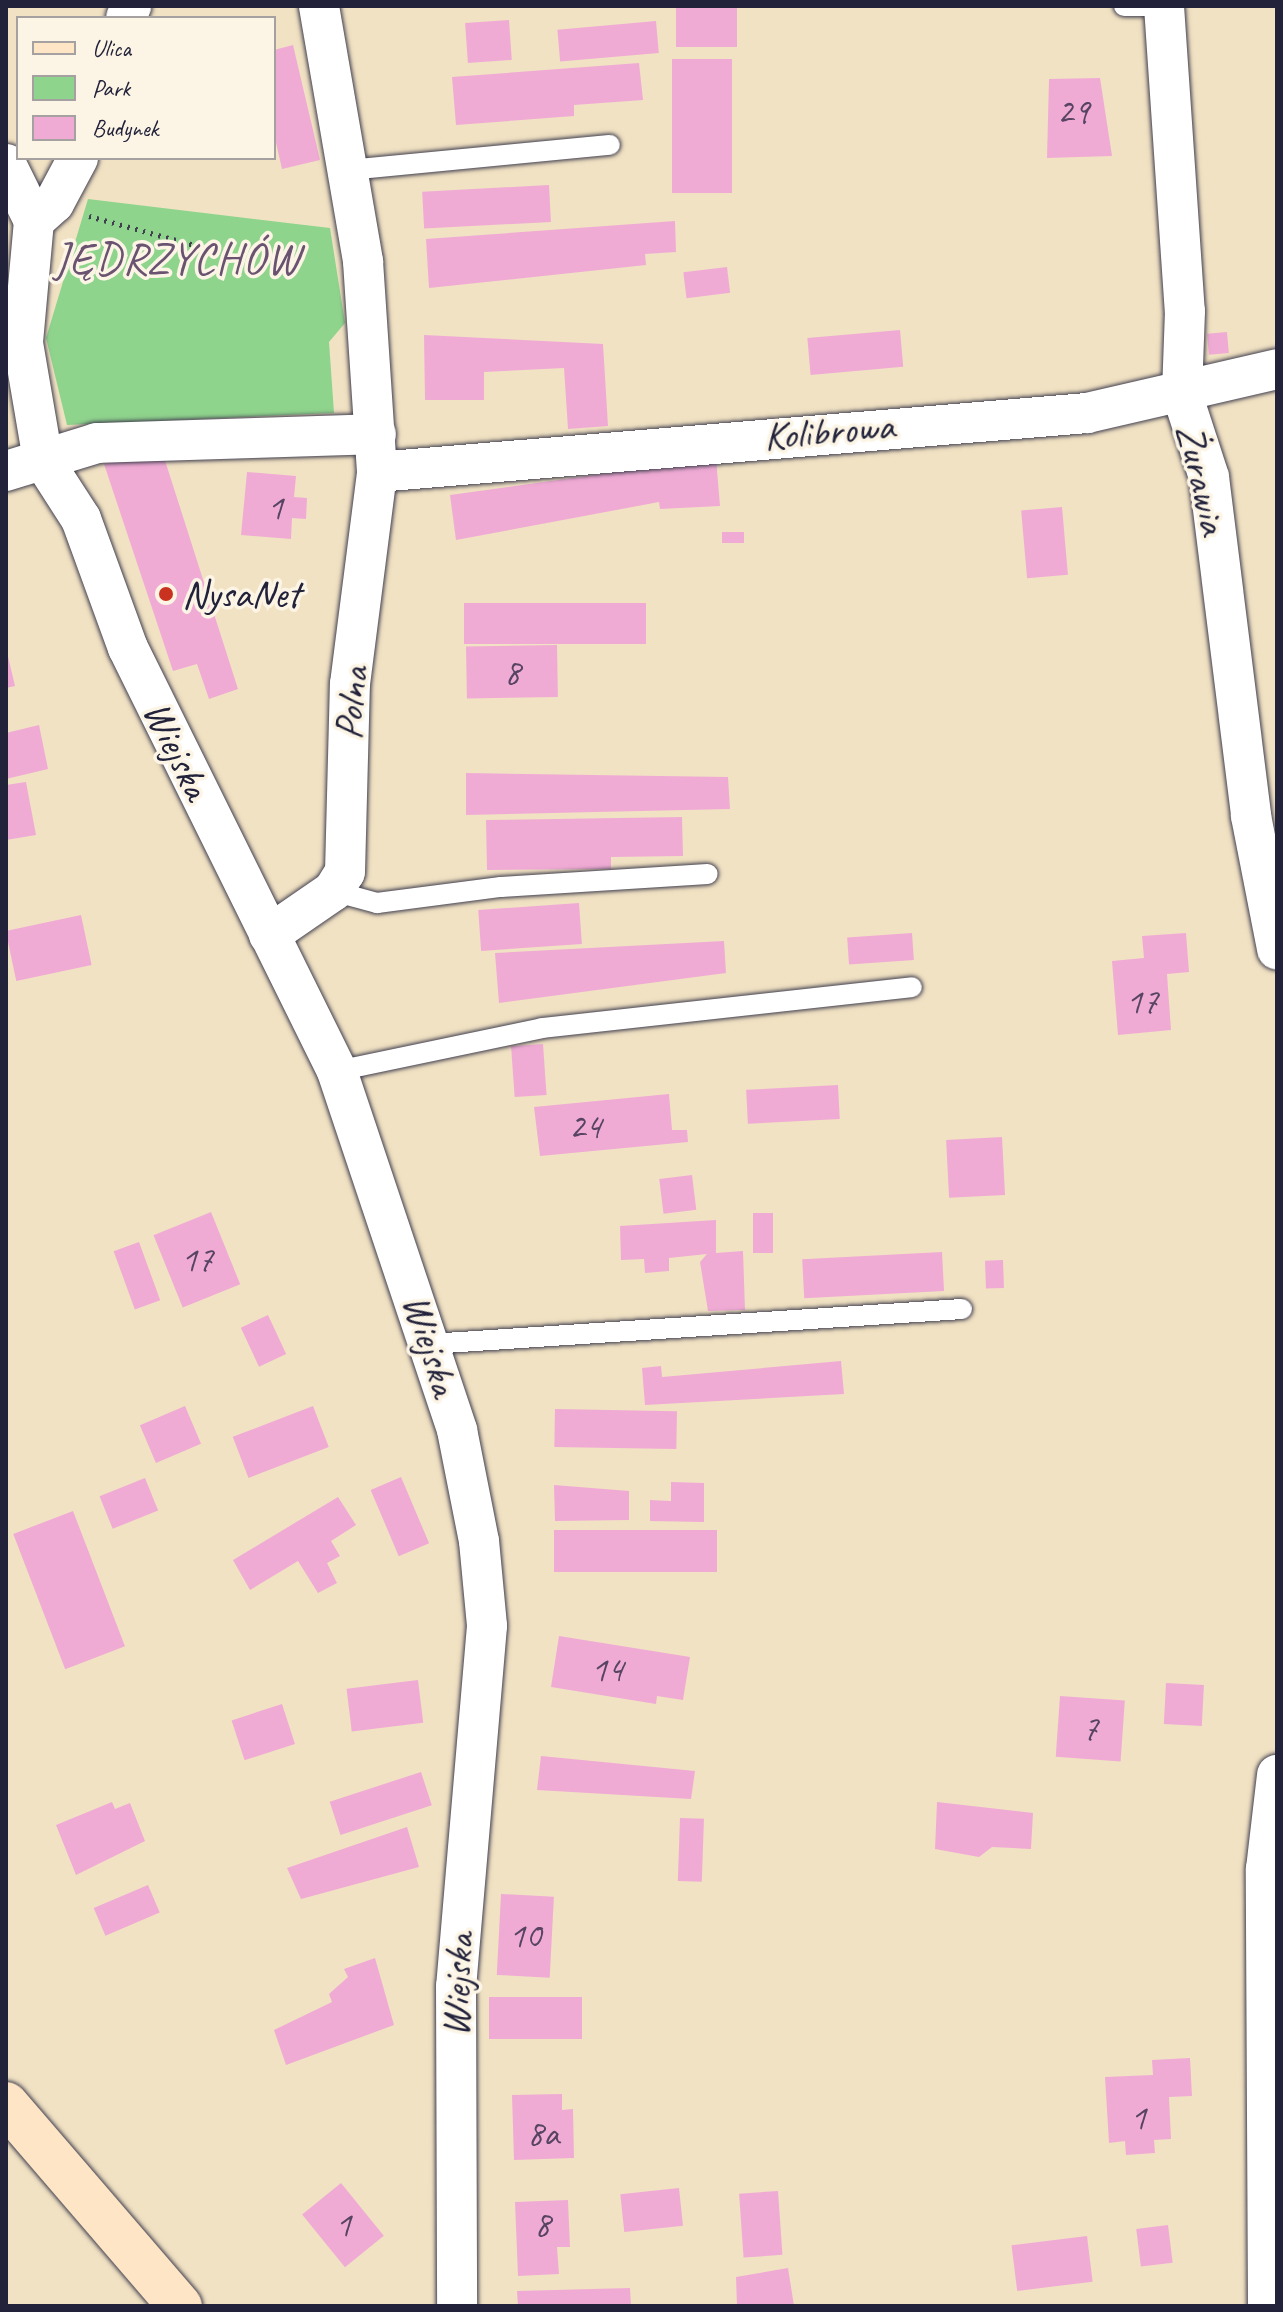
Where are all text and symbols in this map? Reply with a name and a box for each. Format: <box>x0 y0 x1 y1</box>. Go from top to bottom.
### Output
legend <box>16 16 276 160</box>
text: Ulica <box>92 33 131 63</box>
text: Park <box>92 73 130 103</box>
house number: 29 <box>1057 90 1089 134</box>
text: Budynek <box>92 113 158 143</box>
district label: JĘDRZYCHÓW <box>53 233 301 285</box>
street label: Kolibrowa <box>762 401 896 461</box>
street label: Żurawia <box>1166 419 1238 539</box>
house number: 1 <box>267 486 283 530</box>
place label: NysaNet <box>182 570 300 618</box>
marker: NysaNet <box>157 585 175 603</box>
house number: 8 <box>504 651 520 695</box>
street label: Polna <box>323 665 379 741</box>
street label: Wiejska <box>133 693 221 807</box>
house number: 17 <box>1126 980 1158 1024</box>
house number: 24 <box>569 1105 601 1149</box>
house number: 17 <box>181 1238 213 1282</box>
street label: Wiejska <box>393 1289 469 1401</box>
house number: 14 <box>591 1648 623 1692</box>
house number: 7 <box>1082 1707 1098 1751</box>
house number: 10 <box>509 1914 541 1958</box>
street label: Wiejska <box>430 1932 484 2038</box>
house number: 1 <box>1130 2096 1146 2140</box>
house number: 8a <box>527 2112 559 2156</box>
house number: 1 <box>335 2203 351 2247</box>
house number: 8 <box>534 2203 550 2247</box>

